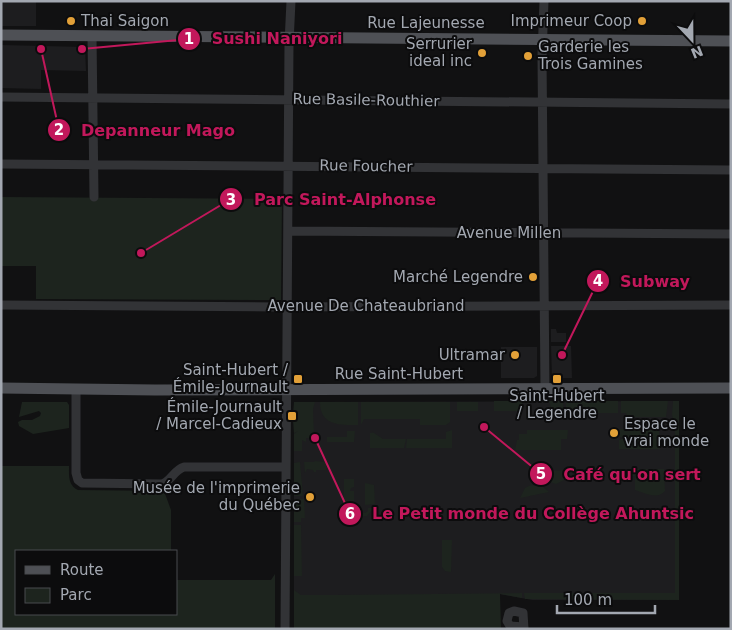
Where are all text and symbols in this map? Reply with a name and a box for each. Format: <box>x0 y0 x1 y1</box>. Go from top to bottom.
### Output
place label: Thai Saigon <box>80 12 169 30</box>
place label: Imprimeur Coop <box>510 12 632 30</box>
street label: Rue Lajeunesse <box>367 14 485 32</box>
marker: Thai Saigon <box>65 15 77 27</box>
marker: Imprimeur Coop <box>636 15 648 27</box>
north arrow <box>667 15 717 65</box>
callout: Sushi Naniyori <box>176 23 352 54</box>
text: Sushi Naniyori <box>212 29 342 48</box>
text: 1 <box>184 30 194 48</box>
place label: Serrurier ideal inc <box>406 35 473 70</box>
place label: Garderie les Trois Gamines <box>537 38 643 73</box>
text: N <box>688 42 705 62</box>
marker: Serrurier ideal inc <box>476 47 488 59</box>
marker: Garderie les Trois Gamines <box>522 50 534 62</box>
street label: Rue Basile-Routhier <box>292 90 440 110</box>
callout: Depanneur Mago <box>46 114 245 145</box>
text: 2 <box>54 121 64 139</box>
text: Depanneur Mago <box>81 121 235 140</box>
street label: Rue Foucher <box>319 156 414 176</box>
callout: Parc Saint-Alphonse <box>219 184 446 215</box>
text: Parc Saint-Alphonse <box>254 190 436 209</box>
text: 3 <box>226 191 236 209</box>
street label: Avenue Millen <box>457 224 561 242</box>
callout: Subway <box>586 266 700 297</box>
place label: Marché Legendre <box>393 268 523 286</box>
marker: Marché Legendre <box>527 271 539 283</box>
text: 4 <box>593 272 603 290</box>
text: Subway <box>620 272 691 291</box>
street label: Avenue De Chateaubriand <box>267 297 465 315</box>
place label: Ultramar <box>439 346 506 364</box>
marker: Ultramar <box>509 349 521 361</box>
place label: Saint-Hubert / Émile-Journault <box>173 361 289 396</box>
street label: Rue Saint-Hubert <box>335 365 463 383</box>
marker: Saint-Hubert / Émile-Journault <box>292 373 304 385</box>
marker: Saint-Hubert / Legendre <box>551 373 563 385</box>
place label: Saint-Hubert / Legendre <box>509 387 605 422</box>
place label: Émile-Journault / Marcel-Cadieux <box>156 397 282 433</box>
marker: Émile-Journault / Marcel-Cadieux <box>286 410 298 422</box>
place label: Espace le vrai monde <box>624 415 709 450</box>
marker: Espace le vrai monde <box>608 427 620 439</box>
callout: Café qu'on sert <box>529 458 711 489</box>
text: 5 <box>536 465 546 483</box>
text: Café qu'on sert <box>563 465 701 484</box>
place label: Musée de l'imprimerie du Québec <box>133 479 300 514</box>
marker: Musée de l'imprimerie du Québec <box>304 491 316 503</box>
callout: Le Petit monde du Collège Ahuntsic <box>337 498 704 529</box>
text: Le Petit monde du Collège Ahuntsic <box>372 504 694 523</box>
text: 6 <box>345 505 355 523</box>
legend <box>15 550 178 615</box>
text: Route <box>60 561 104 579</box>
scale bar <box>557 582 654 614</box>
text: Parc <box>60 586 92 604</box>
text: 100 m <box>564 591 612 609</box>

